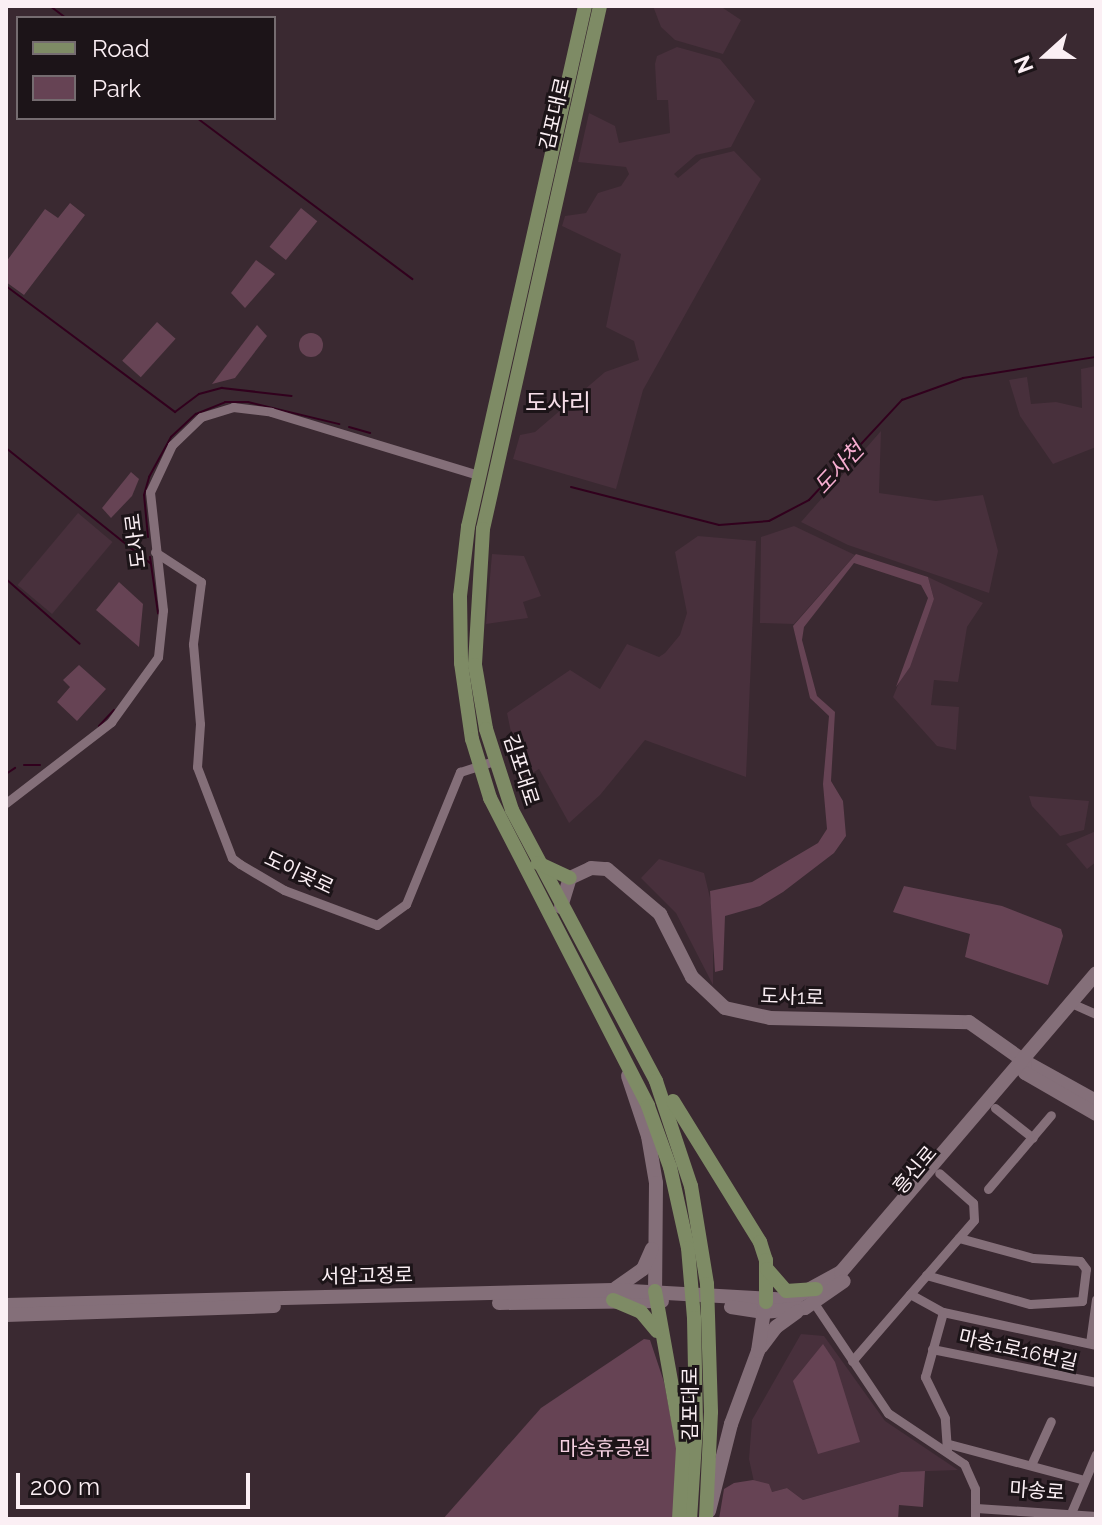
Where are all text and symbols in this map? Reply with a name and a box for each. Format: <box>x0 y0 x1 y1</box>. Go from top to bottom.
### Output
legend <box>16 16 276 120</box>
north arrow <box>1006 16 1086 96</box>
text: Road <box>92 34 150 63</box>
text: N <box>1008 52 1039 77</box>
text: Park <box>92 74 141 103</box>
street label: 김포대로 <box>535 75 575 153</box>
district label: 도사리 <box>525 389 591 417</box>
water label: 도사천 <box>809 437 869 499</box>
street label: 도사로 <box>121 512 151 570</box>
street label: 김포대로 <box>498 731 544 809</box>
street label: 도이곶로 <box>261 847 337 899</box>
street label: 도사1로 <box>760 984 824 1010</box>
street label: 흥신로 <box>888 1141 942 1199</box>
street label: 서암고정로 <box>321 1263 413 1289</box>
street label: 마송1로16번길 <box>956 1325 1080 1375</box>
street label: 김포대로 <box>678 1367 702 1441</box>
park label: 마송휴공원 <box>559 1436 651 1460</box>
scale bar <box>20 1457 254 1507</box>
text: 200 m <box>30 1472 100 1501</box>
street label: 마송로 <box>1009 1477 1065 1505</box>

